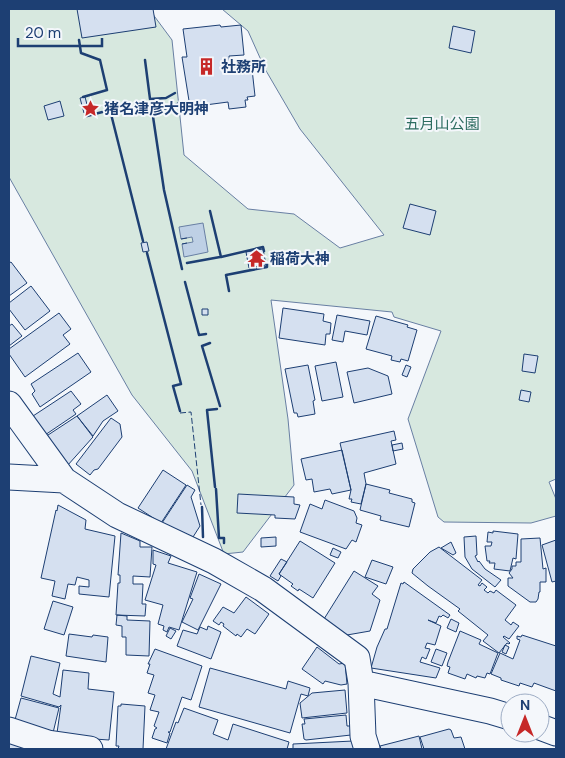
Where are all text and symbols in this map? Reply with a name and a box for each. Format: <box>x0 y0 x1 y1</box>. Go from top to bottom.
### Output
scale bar <box>18 15 101 47</box>
text: 20 m <box>25 23 61 43</box>
building icon: 社務所 <box>197 57 217 77</box>
place label: 社務所 <box>221 57 266 77</box>
place icon: 猪名津彦大明神 <box>80 99 100 119</box>
place label: 猪名津彦大明神 <box>104 99 209 119</box>
park label: 五月山公園 <box>404 114 480 134</box>
temple icon: 稲荷大神 <box>246 249 266 269</box>
place label: 稲荷大神 <box>270 249 330 269</box>
north arrow <box>500 693 550 743</box>
text: N <box>520 696 530 714</box>

